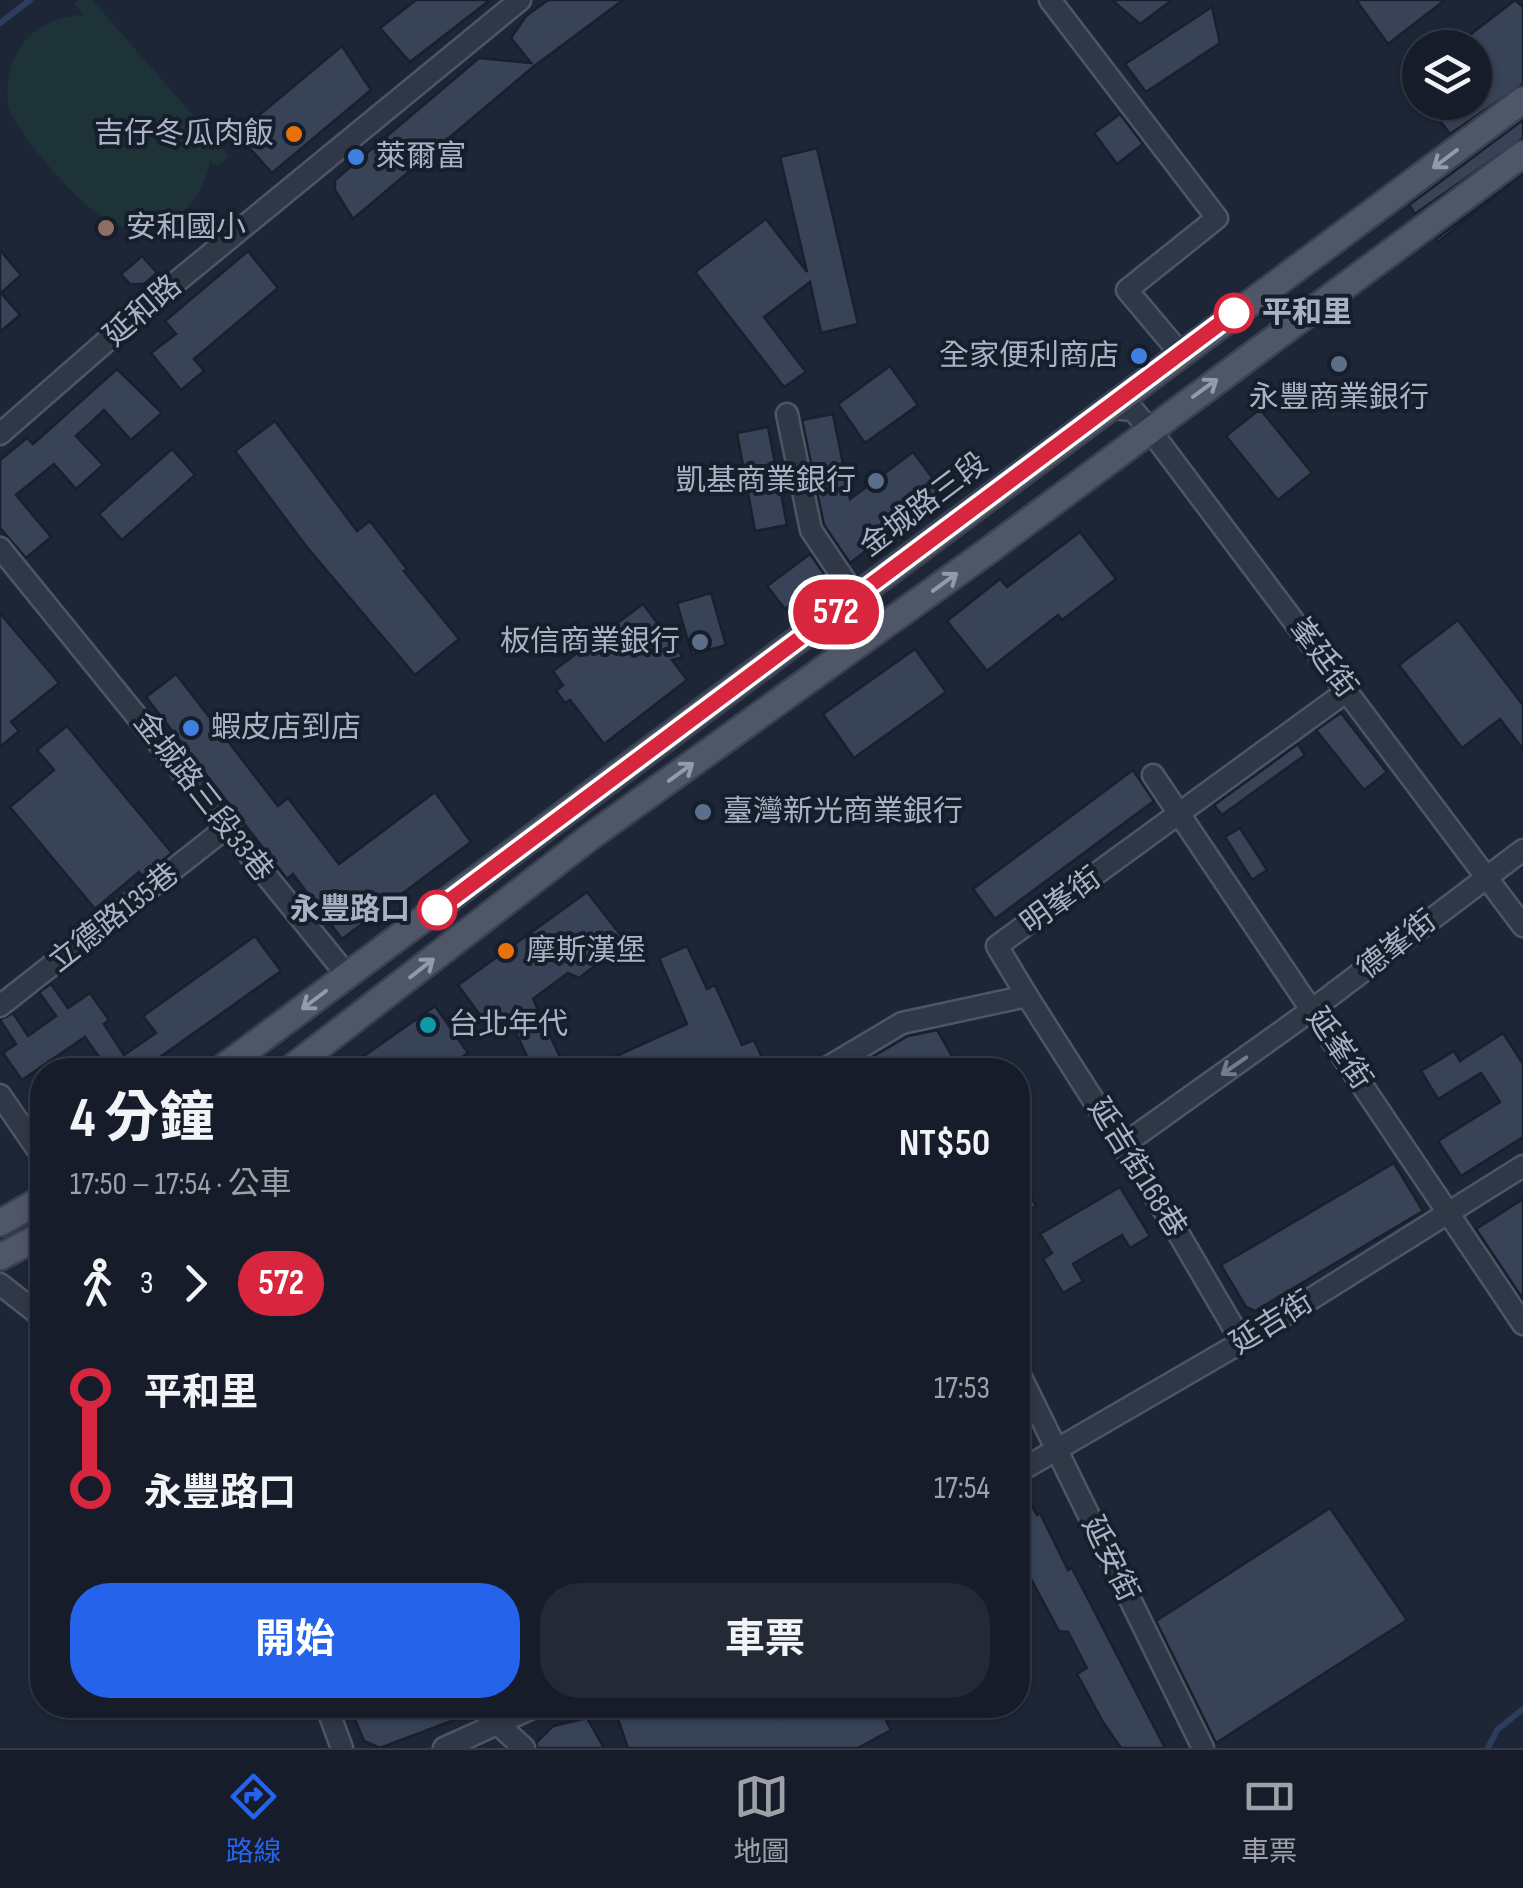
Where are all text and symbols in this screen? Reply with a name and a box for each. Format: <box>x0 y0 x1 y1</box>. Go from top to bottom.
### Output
map controls <box>1402 30 1492 120</box>
button: layers <box>1402 30 1492 120</box>
place label: 吉仔冬瓜肉飯 <box>94 116 274 152</box>
marker: 吉仔冬瓜肉飯 <box>283 123 305 145</box>
place label: 萊爾富 <box>376 139 466 175</box>
marker: 萊爾富 <box>345 146 367 168</box>
one-way arrow <box>1432 148 1459 169</box>
place label: 安和國小 <box>126 210 246 246</box>
marker: 安和國小 <box>95 217 117 239</box>
street label: 延和路 <box>97 268 189 354</box>
marker: 平和里 <box>1215 294 1253 332</box>
place label: 平和里 <box>1262 295 1352 331</box>
place label: 全家便利商店 <box>939 338 1119 374</box>
marker: 全家便利商店 <box>1128 345 1150 367</box>
marker: 永豐商業銀行 <box>1328 353 1350 375</box>
one-way arrow <box>1191 377 1218 398</box>
place label: 永豐商業銀行 <box>1249 380 1429 416</box>
street label: 金城路三段 <box>853 445 995 565</box>
place label: 凱基商業銀行 <box>676 463 856 499</box>
marker: 凱基商業銀行 <box>865 470 887 492</box>
one-way arrow <box>931 572 958 593</box>
line badge: 572 <box>778 580 894 644</box>
text: 572 <box>813 591 859 634</box>
street label: 峯廷街 <box>1282 611 1364 705</box>
place label: 板信商業銀行 <box>500 624 680 660</box>
marker: 板信商業銀行 <box>689 631 711 653</box>
street label: 金城路三段33巷 <box>126 705 280 889</box>
place label: 蝦皮店到店 <box>211 710 361 746</box>
marker: 蝦皮店到店 <box>180 717 202 739</box>
one-way arrow <box>667 762 694 783</box>
place label: 臺灣新光商業銀行 <box>723 794 963 830</box>
marker: 臺灣新光商業銀行 <box>692 801 714 823</box>
street label: 立德路135巷 <box>42 856 186 980</box>
street label: 明峯街 <box>1014 860 1108 942</box>
marker: 永豐路口 <box>418 891 456 929</box>
place label: 永豐路口 <box>290 892 410 928</box>
street label: 德峯街 <box>1350 903 1444 987</box>
place label: 摩斯漢堡 <box>526 933 646 969</box>
marker: 摩斯漢堡 <box>495 940 517 962</box>
one-way arrow <box>408 958 435 979</box>
one-way arrow <box>301 990 328 1011</box>
street label: 延峯街 <box>1299 1002 1379 1096</box>
place label: 台北年代 <box>448 1007 568 1043</box>
marker: 台北年代 <box>417 1014 439 1036</box>
one-way arrow <box>1221 1055 1248 1076</box>
text: 4 分鐘 <box>70 1086 214 1153</box>
street label: 延吉街168巷 <box>1080 1092 1194 1244</box>
text: NT$50 <box>899 1121 990 1166</box>
text: 17:50 – 17:54 · 公車 <box>70 1165 291 1204</box>
icon: walk <box>70 1256 125 1311</box>
icon: forward <box>168 1256 223 1311</box>
text: 572 <box>258 1262 304 1305</box>
text: 3 <box>140 1264 153 1303</box>
street label: 延吉街 <box>1224 1284 1320 1362</box>
text: 17:53 <box>934 1369 990 1408</box>
text: 平和里 <box>144 1371 258 1416</box>
text: 17:54 <box>934 1469 990 1508</box>
text: 永豐路口 <box>144 1471 296 1516</box>
street label: 延安街 <box>1074 1511 1146 1607</box>
button: 開始 <box>70 1583 520 1698</box>
button: 車票 <box>540 1583 990 1698</box>
tab: 路線 <box>226 1769 282 1869</box>
tab: 地圖 <box>733 1769 789 1869</box>
tab: 車票 <box>1241 1769 1297 1869</box>

